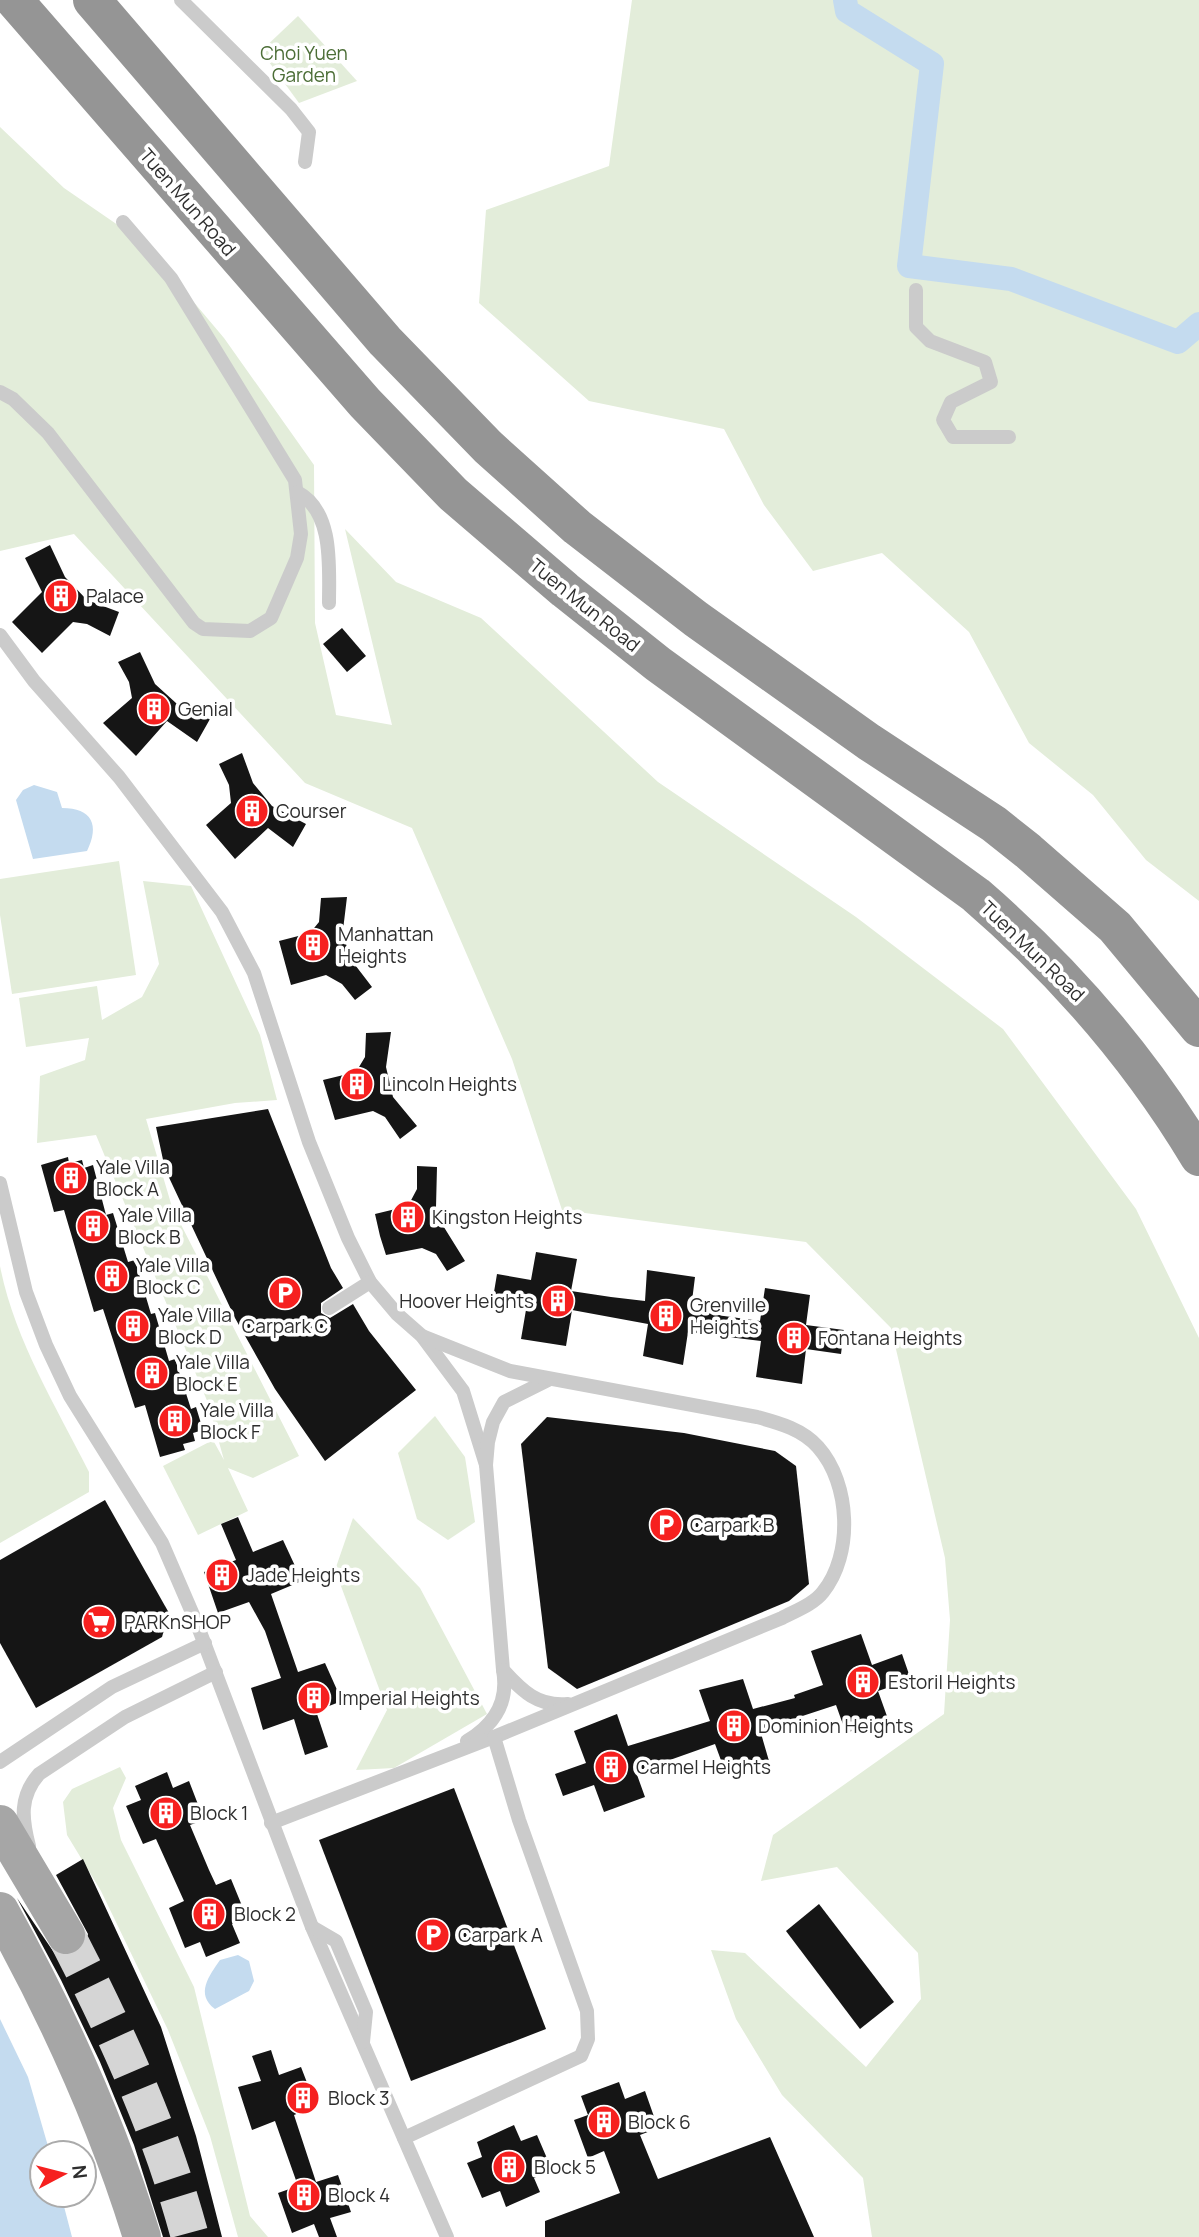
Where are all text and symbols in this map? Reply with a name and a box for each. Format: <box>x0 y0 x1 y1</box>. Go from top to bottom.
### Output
park label: Choi Yuen Garden <box>260 40 348 88</box>
street label: Tuen Mun Road <box>134 143 242 261</box>
street label: Tuen Mun Road <box>524 552 646 658</box>
building icon: Palace <box>42 577 80 615</box>
place label: Palace <box>86 583 144 609</box>
building icon: Genial <box>135 690 173 728</box>
place label: Genial <box>178 696 233 722</box>
building icon: Courser <box>233 792 271 830</box>
place label: Courser <box>276 798 347 824</box>
street label: Tuen Mun Road <box>975 895 1091 1007</box>
place label: Manhattan Heights <box>338 921 434 969</box>
building icon: Manhattan Heights <box>294 926 332 964</box>
building icon: Lincoln Heights <box>338 1065 376 1103</box>
place label: Lincoln Heights <box>382 1071 517 1097</box>
place label: Yale Villa Block A <box>96 1154 170 1202</box>
building icon: Yale Villa Block A <box>52 1159 90 1197</box>
building icon: Kingston Heights <box>389 1198 427 1236</box>
place label: Yale Villa Block B <box>118 1202 192 1250</box>
place label: Kingston Heights <box>432 1204 582 1230</box>
building icon: Yale Villa Block B <box>74 1207 112 1245</box>
place label: Yale Villa Block C <box>136 1252 210 1300</box>
building icon: Yale Villa Block C <box>93 1257 131 1295</box>
parking icon: Carpark C <box>266 1274 304 1312</box>
building icon: Hoover Heights <box>539 1282 577 1320</box>
place label: Hoover Heights <box>399 1288 534 1314</box>
place label: Grenville Heights <box>690 1292 766 1340</box>
building icon: Grenville Heights <box>647 1297 685 1335</box>
place label: Yale Villa Block D <box>158 1302 232 1350</box>
building icon: Yale Villa Block D <box>114 1307 152 1345</box>
place label: Carpark C <box>242 1313 328 1339</box>
building icon: Fontana Heights <box>775 1319 813 1357</box>
place label: Fontana Heights <box>818 1325 962 1351</box>
place label: Yale Villa Block E <box>176 1349 250 1397</box>
building icon: Yale Villa Block E <box>133 1354 171 1392</box>
place label: Yale Villa Block F <box>200 1397 274 1445</box>
building icon: Yale Villa Block F <box>156 1402 194 1440</box>
parking icon: Carpark B <box>647 1506 685 1544</box>
place label: Carpark B <box>690 1512 775 1538</box>
building icon: Jade Heights <box>203 1556 241 1594</box>
place label: Jade Heights <box>246 1562 360 1588</box>
supermarket icon: PARKnSHOP <box>80 1603 118 1641</box>
place label: PARKnSHOP <box>124 1609 231 1635</box>
building icon: Estoril Heights <box>844 1663 882 1701</box>
place label: Estoril Heights <box>888 1669 1015 1695</box>
building icon: Imperial Heights <box>295 1679 333 1717</box>
place label: Imperial Heights <box>338 1685 480 1711</box>
building icon: Dominion Heights <box>715 1707 753 1745</box>
place label: Dominion Heights <box>758 1713 913 1739</box>
building icon: Carmel Heights <box>592 1748 630 1786</box>
place label: Carmel Heights <box>636 1754 771 1780</box>
building icon: Block 1 <box>147 1794 185 1832</box>
place label: Block 1 <box>190 1800 248 1826</box>
building icon: Block 2 <box>190 1895 228 1933</box>
place label: Block 2 <box>234 1901 296 1927</box>
parking icon: Carpark A <box>414 1916 452 1954</box>
place label: Carpark A <box>458 1922 543 1948</box>
building icon: Block 3 <box>284 2079 322 2117</box>
place label: Block 3 <box>328 2085 390 2111</box>
building icon: Block 6 <box>585 2103 623 2141</box>
place label: Block 6 <box>628 2109 691 2135</box>
north arrow <box>28 2139 98 2209</box>
building icon: Block 5 <box>490 2148 528 2186</box>
place label: Block 5 <box>534 2154 596 2180</box>
text: N <box>66 2164 94 2180</box>
building icon: Block 4 <box>285 2176 323 2214</box>
place label: Block 4 <box>328 2182 390 2208</box>

